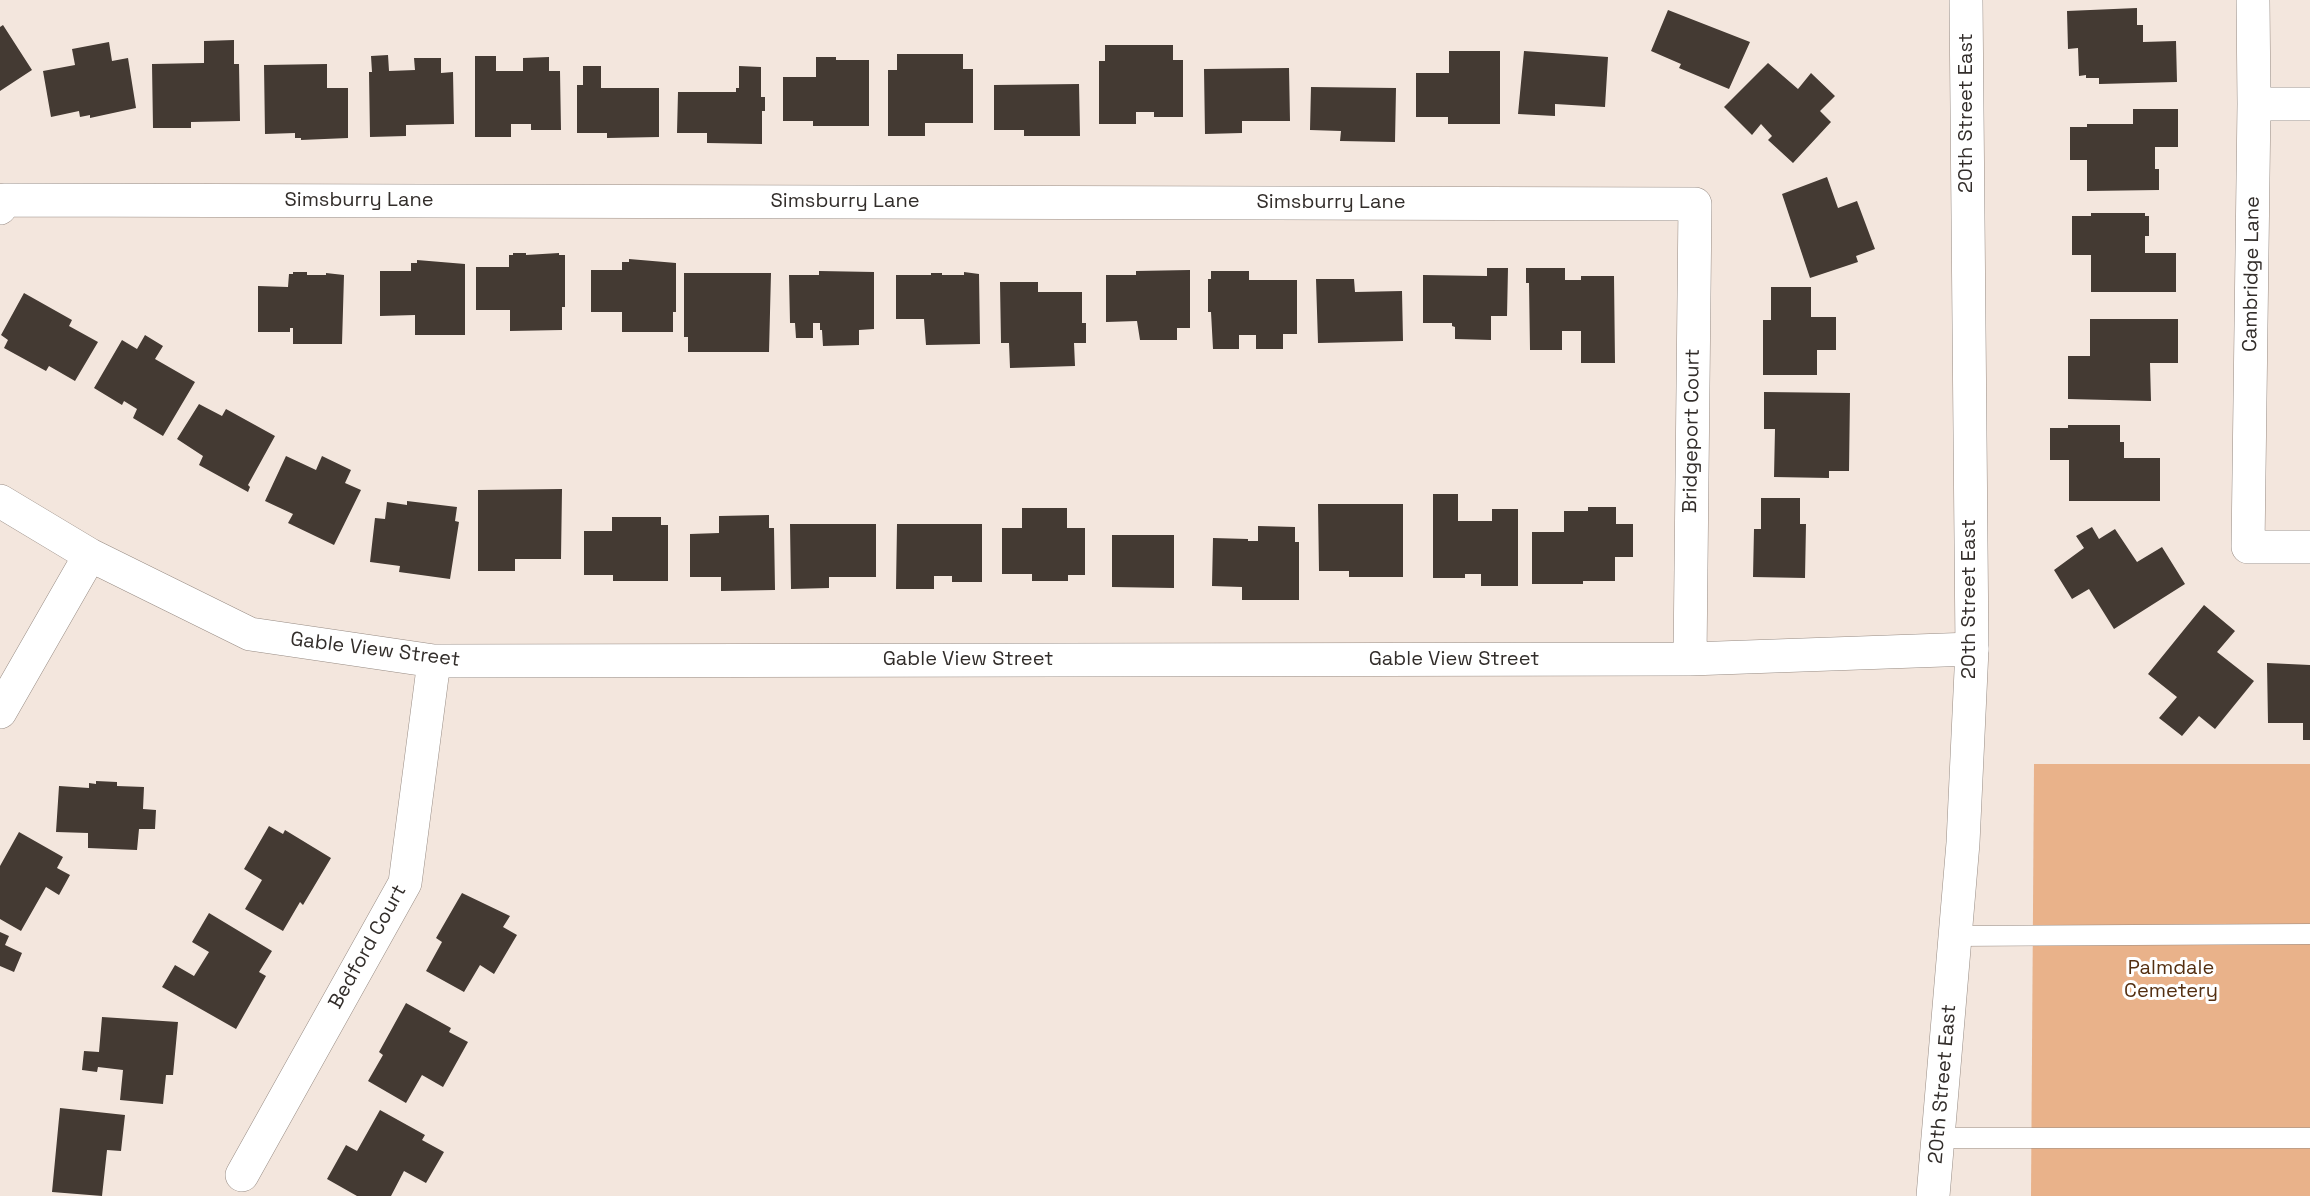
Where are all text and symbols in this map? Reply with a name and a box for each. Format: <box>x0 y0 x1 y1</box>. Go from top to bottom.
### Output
street label: 20th Street East <box>1955 33 1979 193</box>
street label: Simsburry Lane <box>285 189 433 213</box>
street label: Simsburry Lane <box>771 190 919 214</box>
street label: Simsburry Lane <box>1257 191 1405 215</box>
street label: Cambridge Lane <box>2239 196 2265 352</box>
street label: Bridgeport Court <box>1679 349 1705 513</box>
street label: 20th Street East <box>1958 519 1982 679</box>
street label: Gable View Street <box>289 628 461 672</box>
street label: Gable View Street <box>883 648 1053 672</box>
street label: Gable View Street <box>1369 648 1539 672</box>
street label: Bedford Court <box>324 881 412 1013</box>
park label: Palmdale Cemetery <box>2124 957 2218 1004</box>
street label: 20th Street East <box>1924 1003 1962 1165</box>

